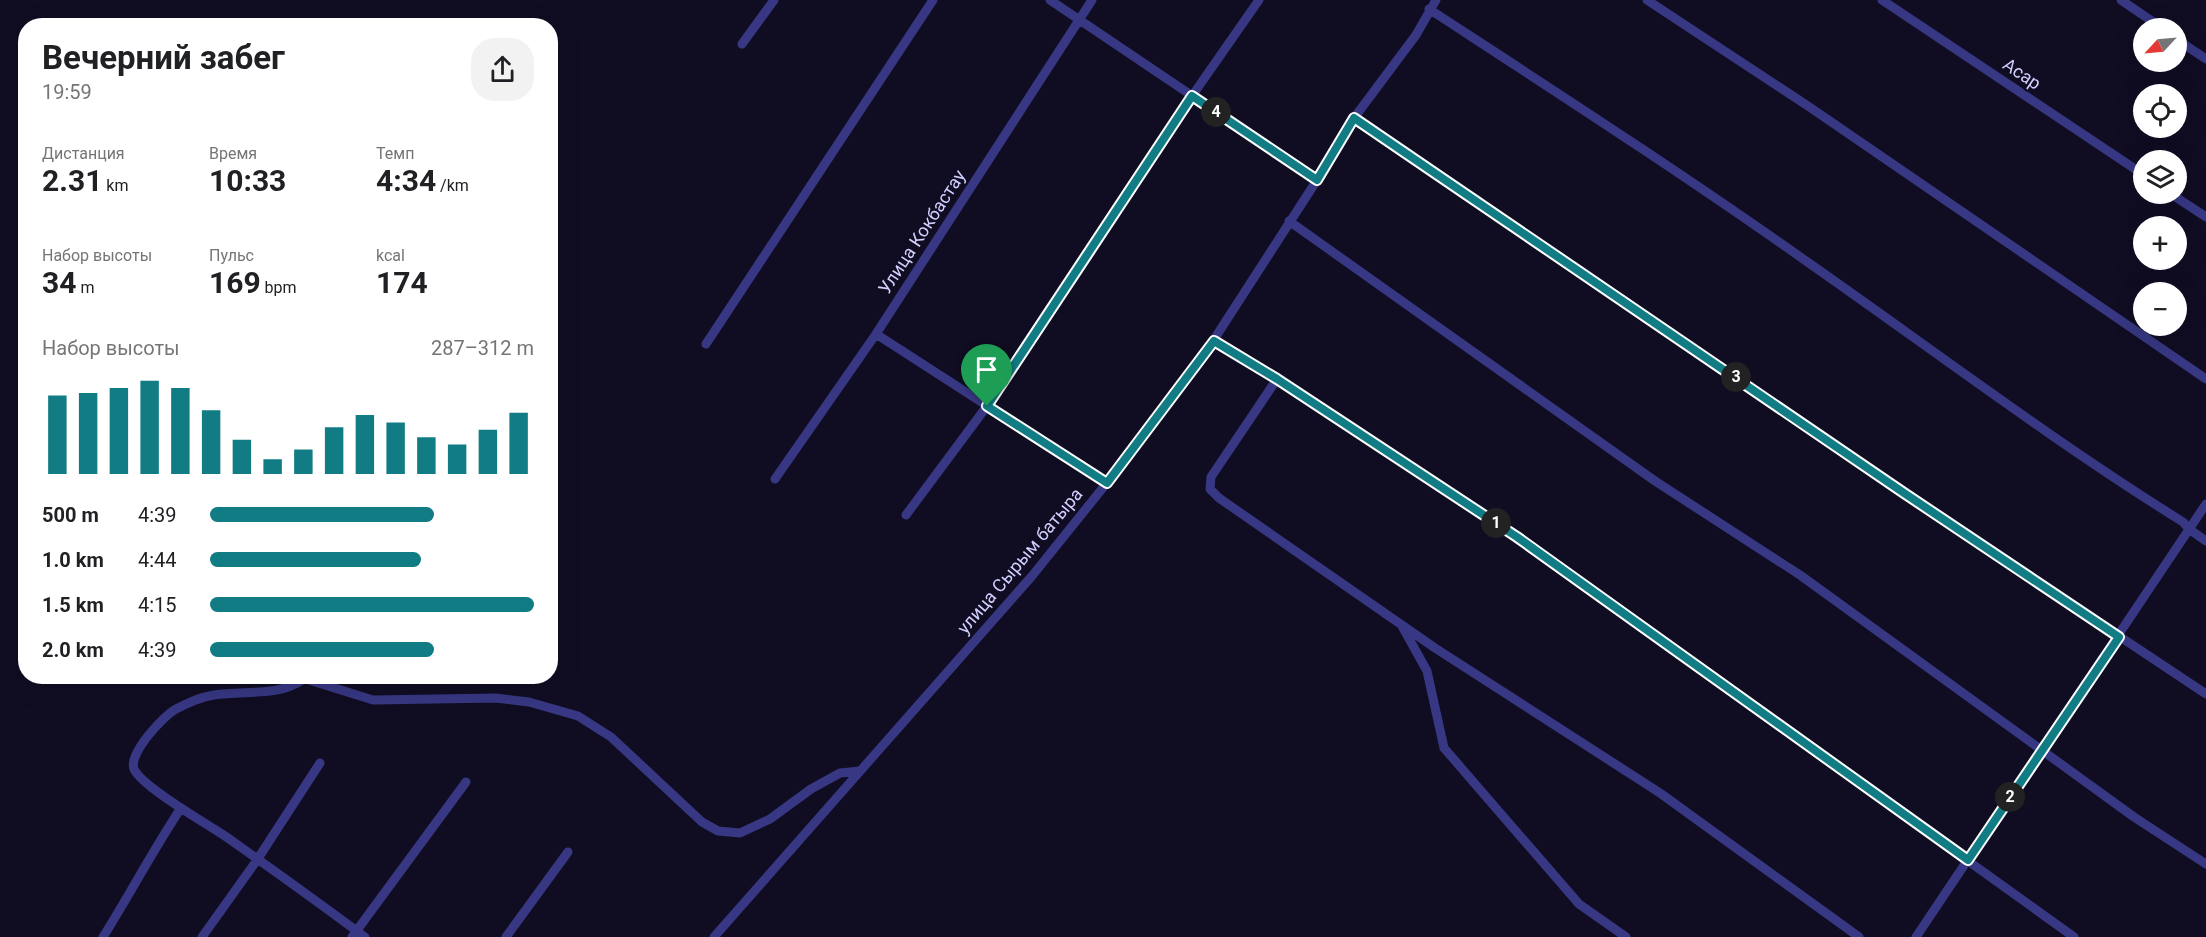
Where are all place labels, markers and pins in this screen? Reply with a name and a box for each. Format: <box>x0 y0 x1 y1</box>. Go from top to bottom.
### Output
pin: 4 <box>1201 97 1231 127</box>
pin <box>961 344 1012 406</box>
pin: 3 <box>1721 362 1751 392</box>
pin: 1 <box>1481 508 1511 538</box>
pin: 2 <box>1995 782 2025 812</box>

